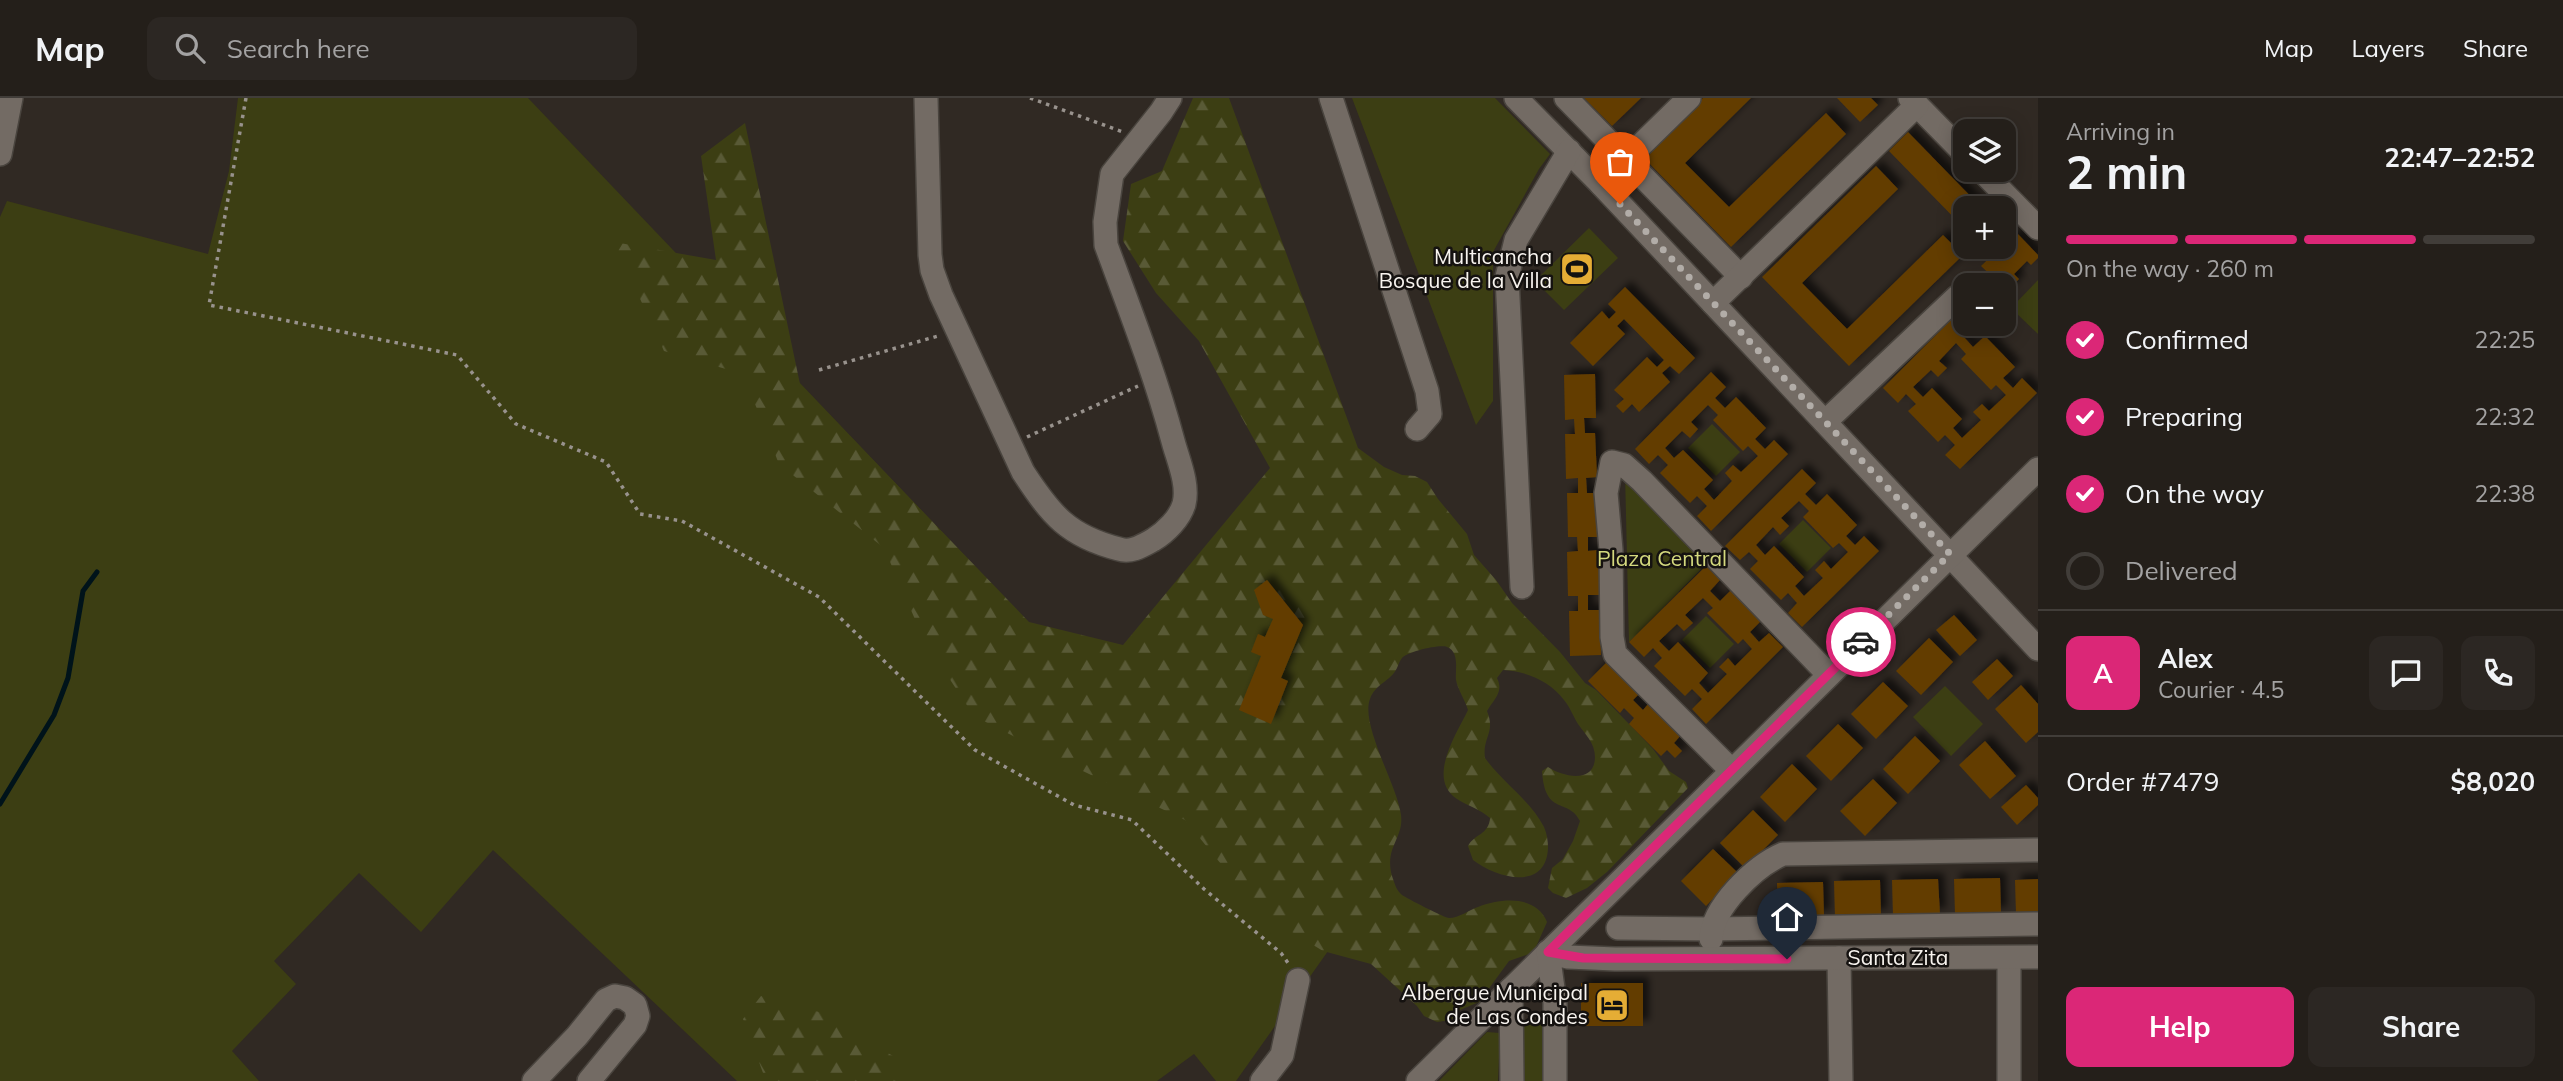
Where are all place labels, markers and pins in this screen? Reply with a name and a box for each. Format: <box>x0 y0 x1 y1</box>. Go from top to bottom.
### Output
pin <box>1590 132 1650 204</box>
place label: Multicancha Bosque de la Villa <box>1379 243 1552 293</box>
sports icon: Multicancha Bosque de la Villa <box>1558 250 1596 288</box>
pin <box>1757 887 1817 959</box>
place label: Albergue Municipal de Las Condes <box>1401 979 1588 1029</box>
hotel icon: Albergue Municipal de Las Condes <box>1593 986 1631 1024</box>

